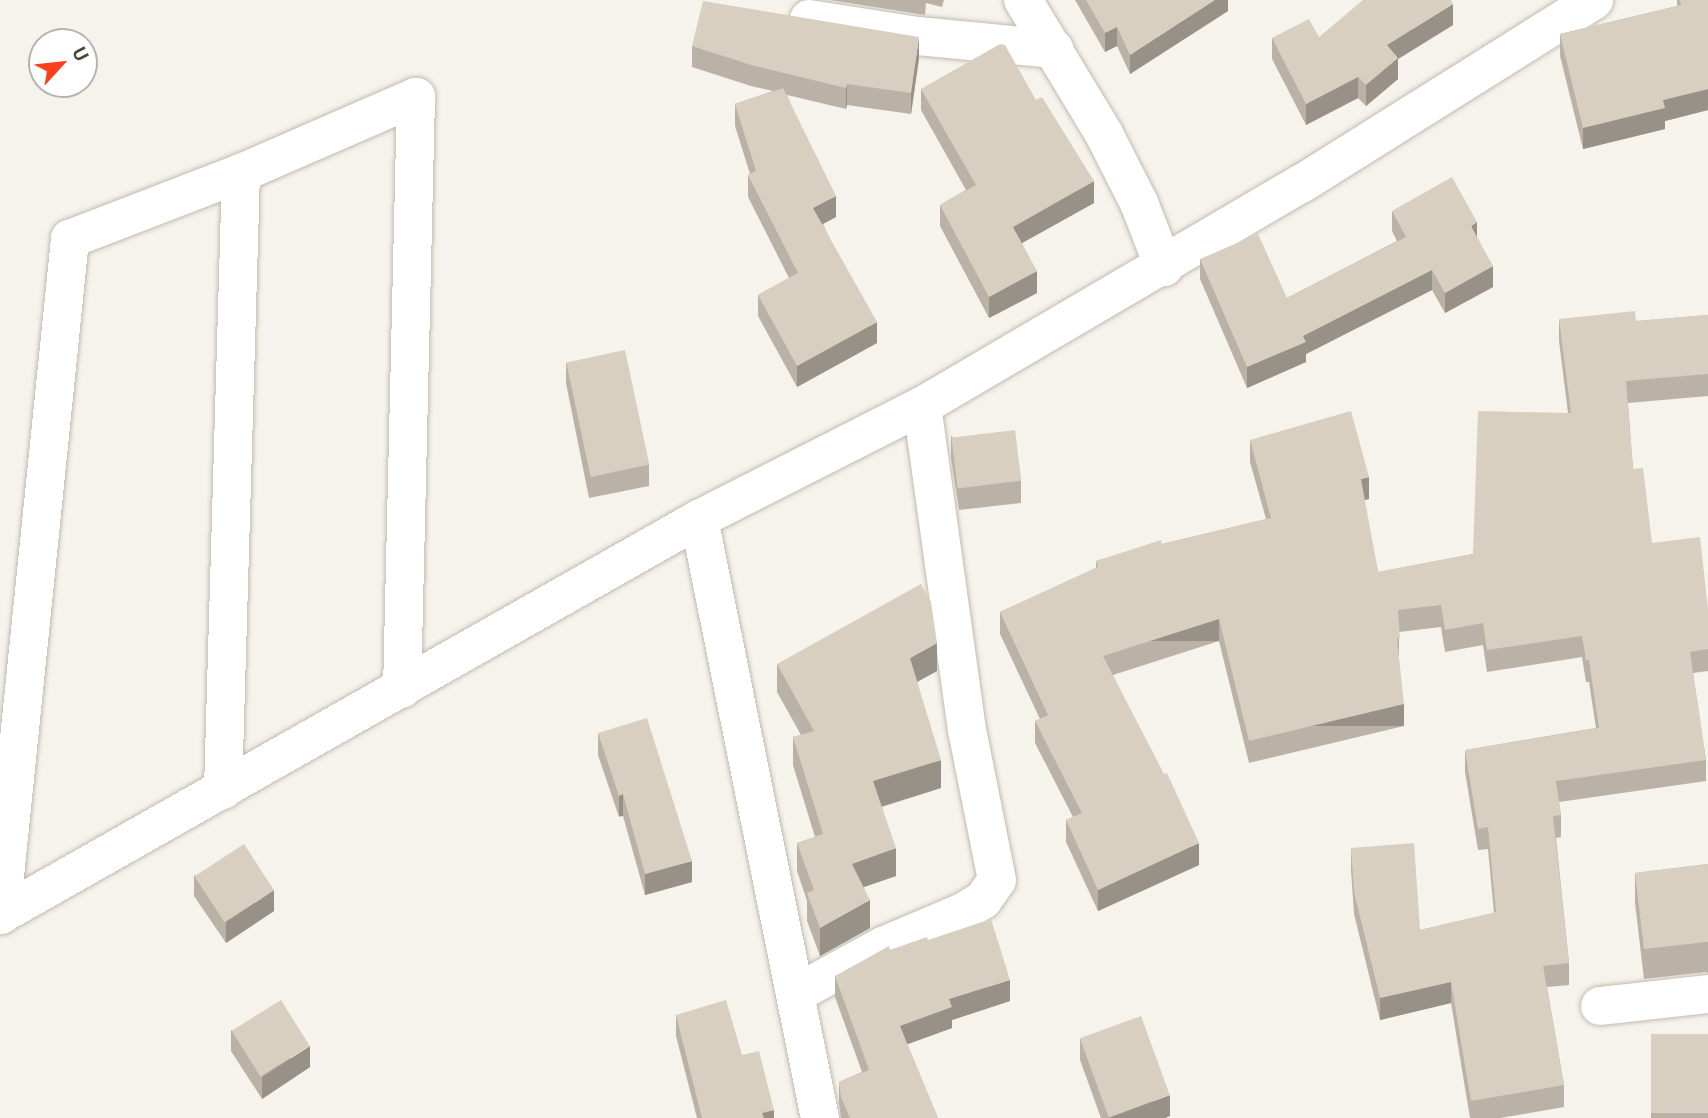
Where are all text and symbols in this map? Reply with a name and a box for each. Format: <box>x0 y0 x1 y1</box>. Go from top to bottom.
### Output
north arrow <box>28 28 98 98</box>
text: U <box>67 43 93 65</box>

